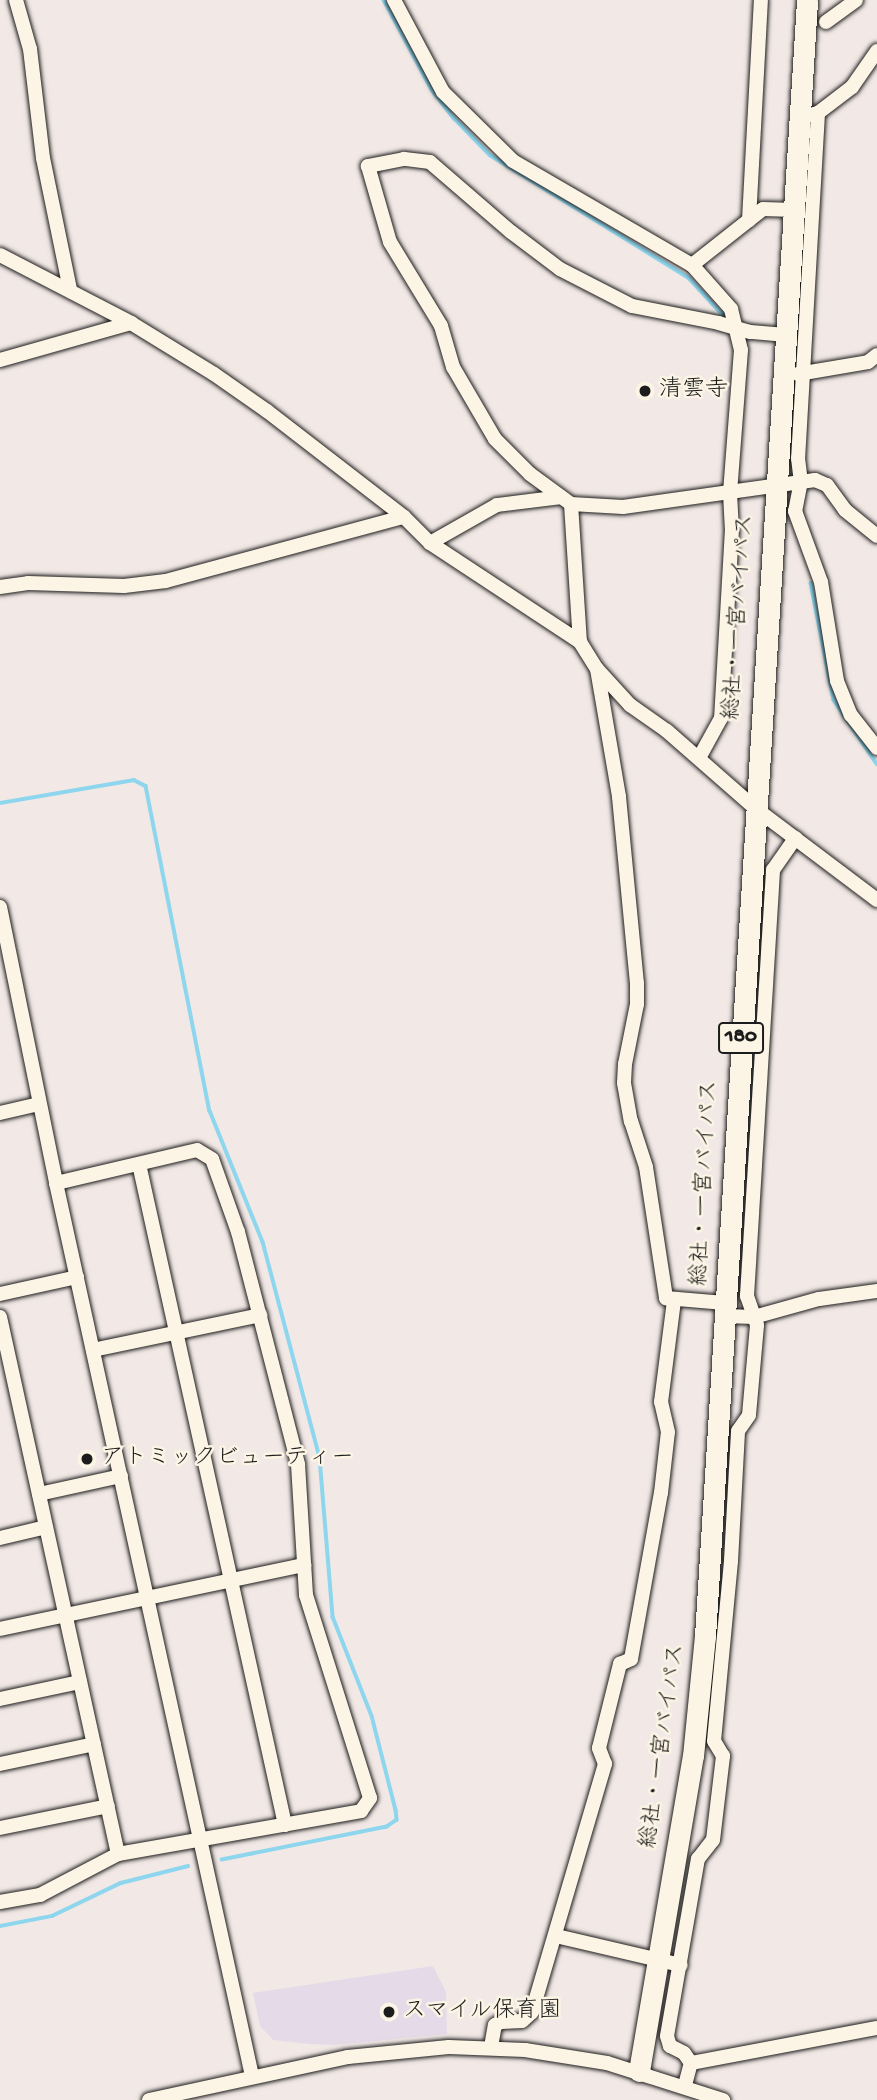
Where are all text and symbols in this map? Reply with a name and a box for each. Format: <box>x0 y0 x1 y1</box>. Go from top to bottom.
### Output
place label: 清雲寺 <box>659 377 728 405</box>
marker: 清雲寺 <box>637 383 653 399</box>
street label: 総社・一宮バイパス <box>719 513 761 721</box>
road number: 180 <box>716 1020 766 1056</box>
street label: 総社・一宮バイパス <box>687 1079 725 1287</box>
place label: アトミックビューティー <box>101 1445 354 1473</box>
marker: アトミックビューティー <box>79 1451 95 1467</box>
street label: 総社・一宮バイパス <box>636 1642 692 1850</box>
place label: スマイル保育園 <box>403 1998 564 2026</box>
marker: スマイル保育園 <box>381 2004 397 2020</box>

